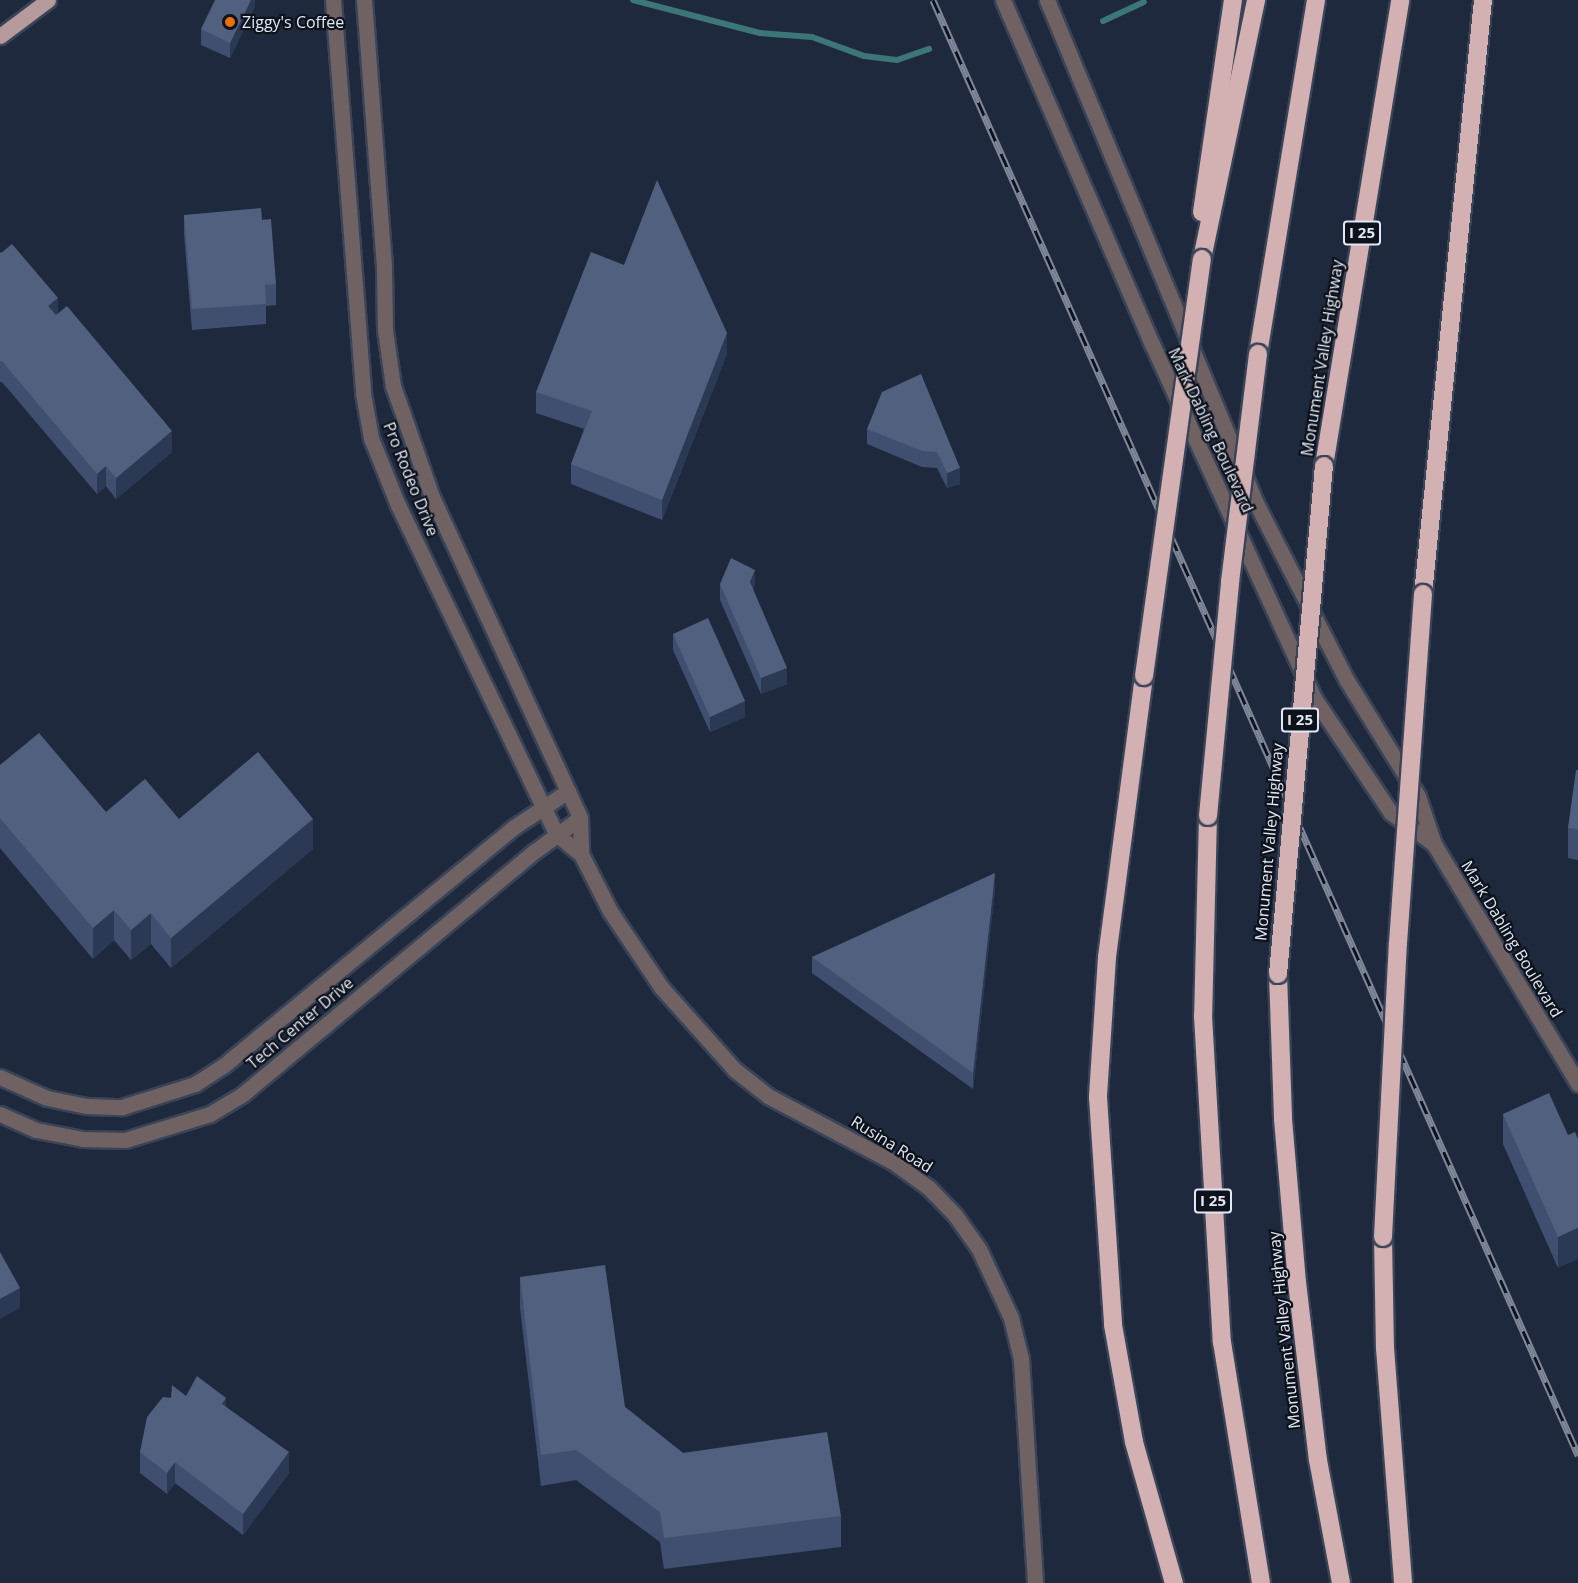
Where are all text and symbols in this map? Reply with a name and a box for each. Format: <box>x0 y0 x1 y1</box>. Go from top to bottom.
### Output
place label: Ziggy's Coffee <box>242 12 344 32</box>
marker: Ziggy's Coffee <box>223 15 237 29</box>
road number: I 25 <box>1342 221 1382 245</box>
street label: Monument Valley Highway <box>1297 259 1347 457</box>
street label: Mark Dabling Boulevard <box>1164 345 1258 515</box>
street label: Pro Rodeo Drive <box>379 419 443 539</box>
road number: I 25 <box>1280 708 1320 732</box>
street label: Monument Valley Highway <box>1251 742 1287 942</box>
street label: Mark Dabling Boulevard <box>1458 857 1566 1021</box>
street label: Tech Center Drive <box>243 973 357 1073</box>
street label: Rusina Road <box>848 1111 936 1177</box>
road number: I 25 <box>1194 1189 1232 1213</box>
street label: Monument Valley Highway <box>1264 1230 1304 1430</box>

